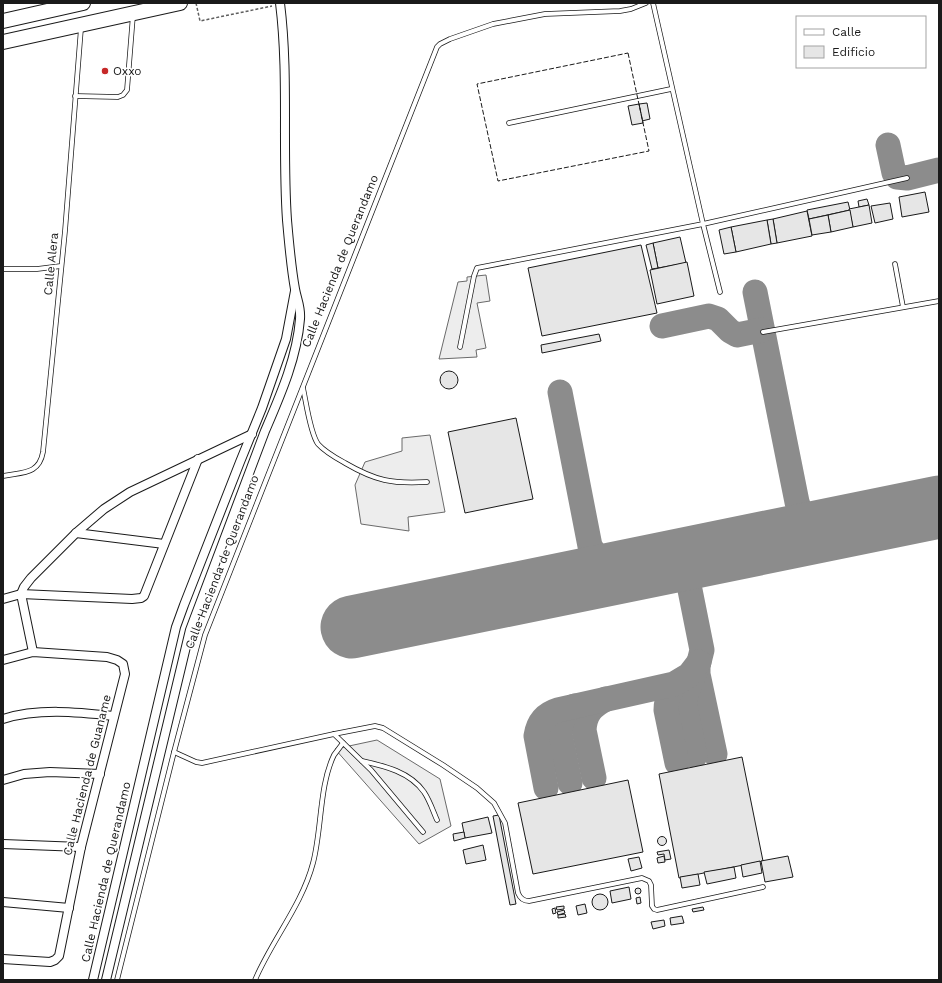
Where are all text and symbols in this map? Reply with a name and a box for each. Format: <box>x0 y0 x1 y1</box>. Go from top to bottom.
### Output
legend <box>796 16 926 68</box>
text: Calle <box>832 25 861 39</box>
text: Edificio <box>832 45 875 59</box>
place label: Oxxo <box>113 64 142 78</box>
marker: Oxxo <box>100 66 110 76</box>
street label: Calle Hacienda de Querandamo <box>299 173 381 349</box>
street label: Calle Alera <box>41 232 61 296</box>
street label: Calle Hacienda de Querandamo <box>182 473 262 651</box>
street label: Calle Hacienda de Guaname <box>60 693 114 857</box>
street label: Calle Hacienda de Querandamo <box>78 780 134 964</box>

